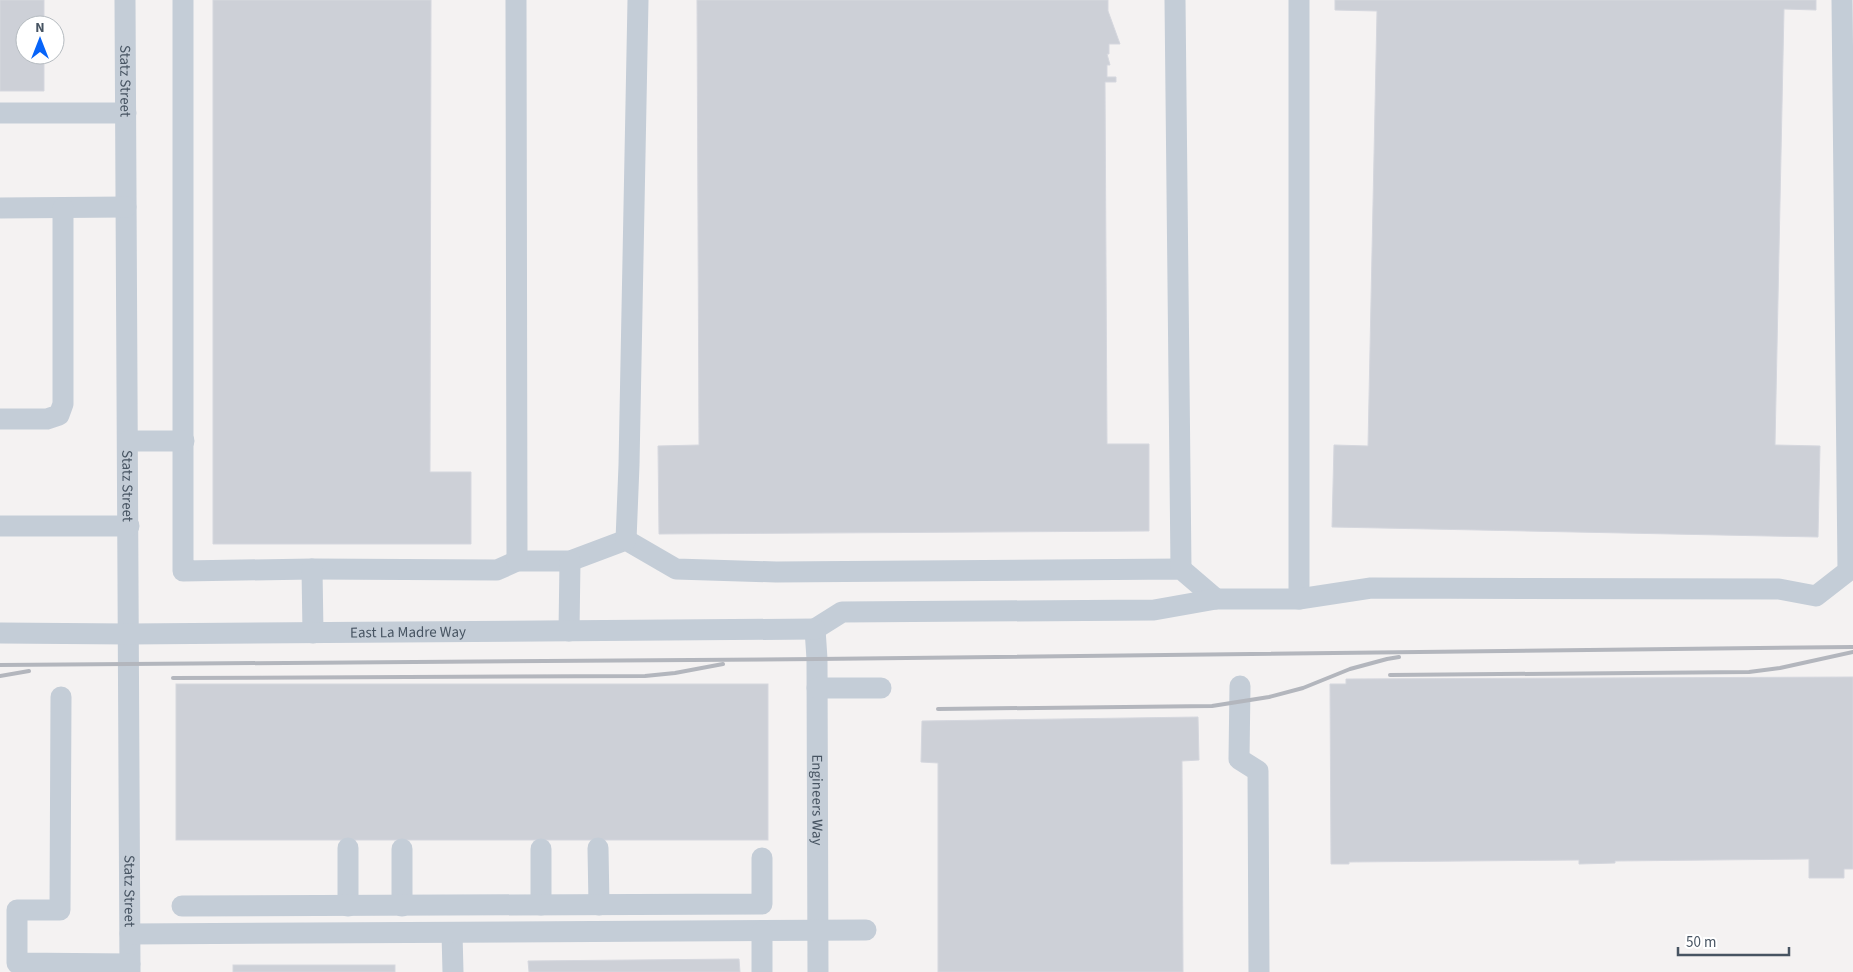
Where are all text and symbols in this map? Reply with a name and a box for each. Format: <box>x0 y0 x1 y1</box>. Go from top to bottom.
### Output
north arrow <box>15 15 65 65</box>
text: N <box>35 18 45 38</box>
street label: Statz Street <box>114 45 136 117</box>
street label: Statz Street <box>116 450 138 522</box>
street label: East La Madre Way <box>350 622 466 643</box>
street label: Engineers Way <box>806 754 828 846</box>
street label: Statz Street <box>118 855 140 927</box>
scale bar <box>1678 924 1789 956</box>
text: 50 m <box>1686 932 1716 953</box>

